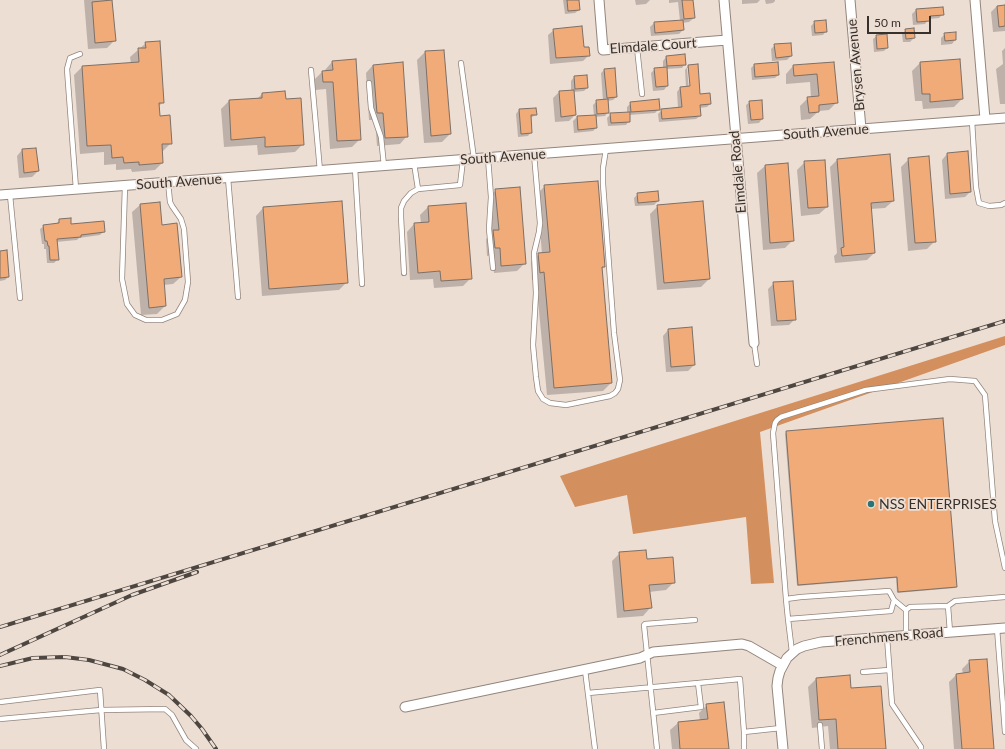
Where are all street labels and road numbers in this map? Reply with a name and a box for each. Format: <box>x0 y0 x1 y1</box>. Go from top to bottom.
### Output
street label: Brysen Avenue <box>844 18 868 112</box>
street label: Elmdale Court <box>609 35 697 57</box>
street label: South Avenue <box>782 121 870 143</box>
street label: Elmdale Road <box>726 130 750 214</box>
street label: South Avenue <box>459 146 547 168</box>
street label: South Avenue <box>135 171 223 193</box>
street label: Frenchmens Road <box>834 624 944 650</box>

